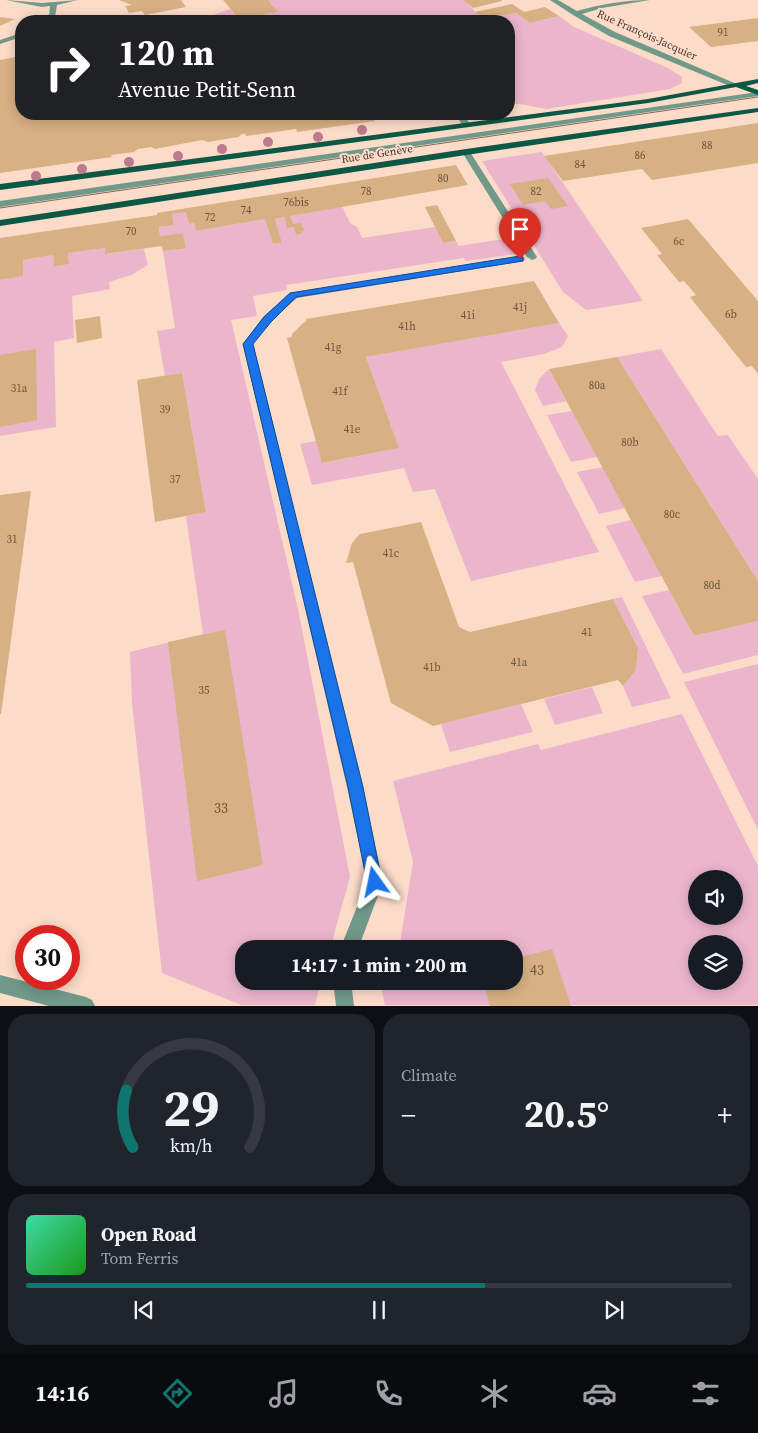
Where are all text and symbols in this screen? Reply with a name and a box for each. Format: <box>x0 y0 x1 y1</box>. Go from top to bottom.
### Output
street label: Rue François-Jacquier <box>595 6 700 64</box>
house number: 91 <box>718 25 729 40</box>
text: 120 m <box>118 29 214 77</box>
icon: right <box>35 35 100 100</box>
text: Avenue Petit-Senn <box>118 74 296 104</box>
house number: 88 <box>702 138 713 153</box>
street label: Rue de Genève <box>340 141 414 167</box>
house number: 86 <box>635 148 646 163</box>
house number: 84 <box>575 157 586 172</box>
house number: 80 <box>438 171 449 186</box>
house number: 78 <box>361 184 372 199</box>
house number: 82 <box>531 184 542 199</box>
house number: 76bis <box>283 195 309 210</box>
house number: 74 <box>241 203 252 218</box>
pin <box>499 208 541 259</box>
house number: 72 <box>205 210 216 225</box>
icon: arrive <box>506 215 534 243</box>
house number: 70 <box>126 224 137 239</box>
house number: 6c <box>674 234 685 249</box>
house number: 41j <box>513 300 527 315</box>
house number: 6b <box>725 307 737 322</box>
house number: 41i <box>461 308 475 323</box>
house number: 41h <box>398 319 416 334</box>
house number: 41g <box>325 340 342 355</box>
house number: 80a <box>589 378 606 393</box>
house number: 31a <box>11 381 28 396</box>
house number: 41f <box>333 384 349 399</box>
house number: 39 <box>160 402 171 417</box>
house number: 41e <box>344 422 361 437</box>
house number: 80b <box>621 435 639 450</box>
house number: 37 <box>170 472 181 487</box>
house number: 80c <box>664 507 681 522</box>
house number: 31 <box>7 532 18 547</box>
house number: 41c <box>383 546 400 561</box>
house number: 80d <box>703 578 721 593</box>
house number: 41 <box>582 625 593 640</box>
house number: 41a <box>511 655 528 670</box>
house number: 41b <box>423 660 441 675</box>
house number: 35 <box>199 683 210 698</box>
house number: 33 <box>214 798 228 818</box>
position arrow <box>348 855 400 907</box>
map controls <box>688 870 743 990</box>
button: sound <box>688 870 743 925</box>
speed limit sign: 30 <box>15 925 80 990</box>
button: layers <box>688 935 743 990</box>
text: 14:17 · 1 min · 200 m <box>291 952 467 978</box>
house number: 43 <box>530 960 544 980</box>
text: Climate <box>401 1064 457 1086</box>
text: 29 <box>163 1072 220 1143</box>
text: 20.5° <box>524 1088 609 1140</box>
text: − <box>401 1096 416 1134</box>
text: + <box>717 1096 732 1134</box>
text: km/h <box>170 1133 213 1158</box>
text: Open Road <box>101 1221 196 1247</box>
text: Tom Ferris <box>101 1247 179 1269</box>
icon: previous <box>130 1296 158 1324</box>
icon: pause <box>365 1296 393 1324</box>
icon: next <box>600 1296 628 1324</box>
icon: directions <box>160 1376 195 1411</box>
icon: music <box>266 1376 301 1411</box>
icon: phone <box>371 1376 406 1411</box>
icon: climate <box>477 1376 512 1411</box>
icon: car <box>582 1376 617 1411</box>
icon: filters <box>688 1376 723 1411</box>
text: 14:16 <box>35 1378 90 1408</box>

